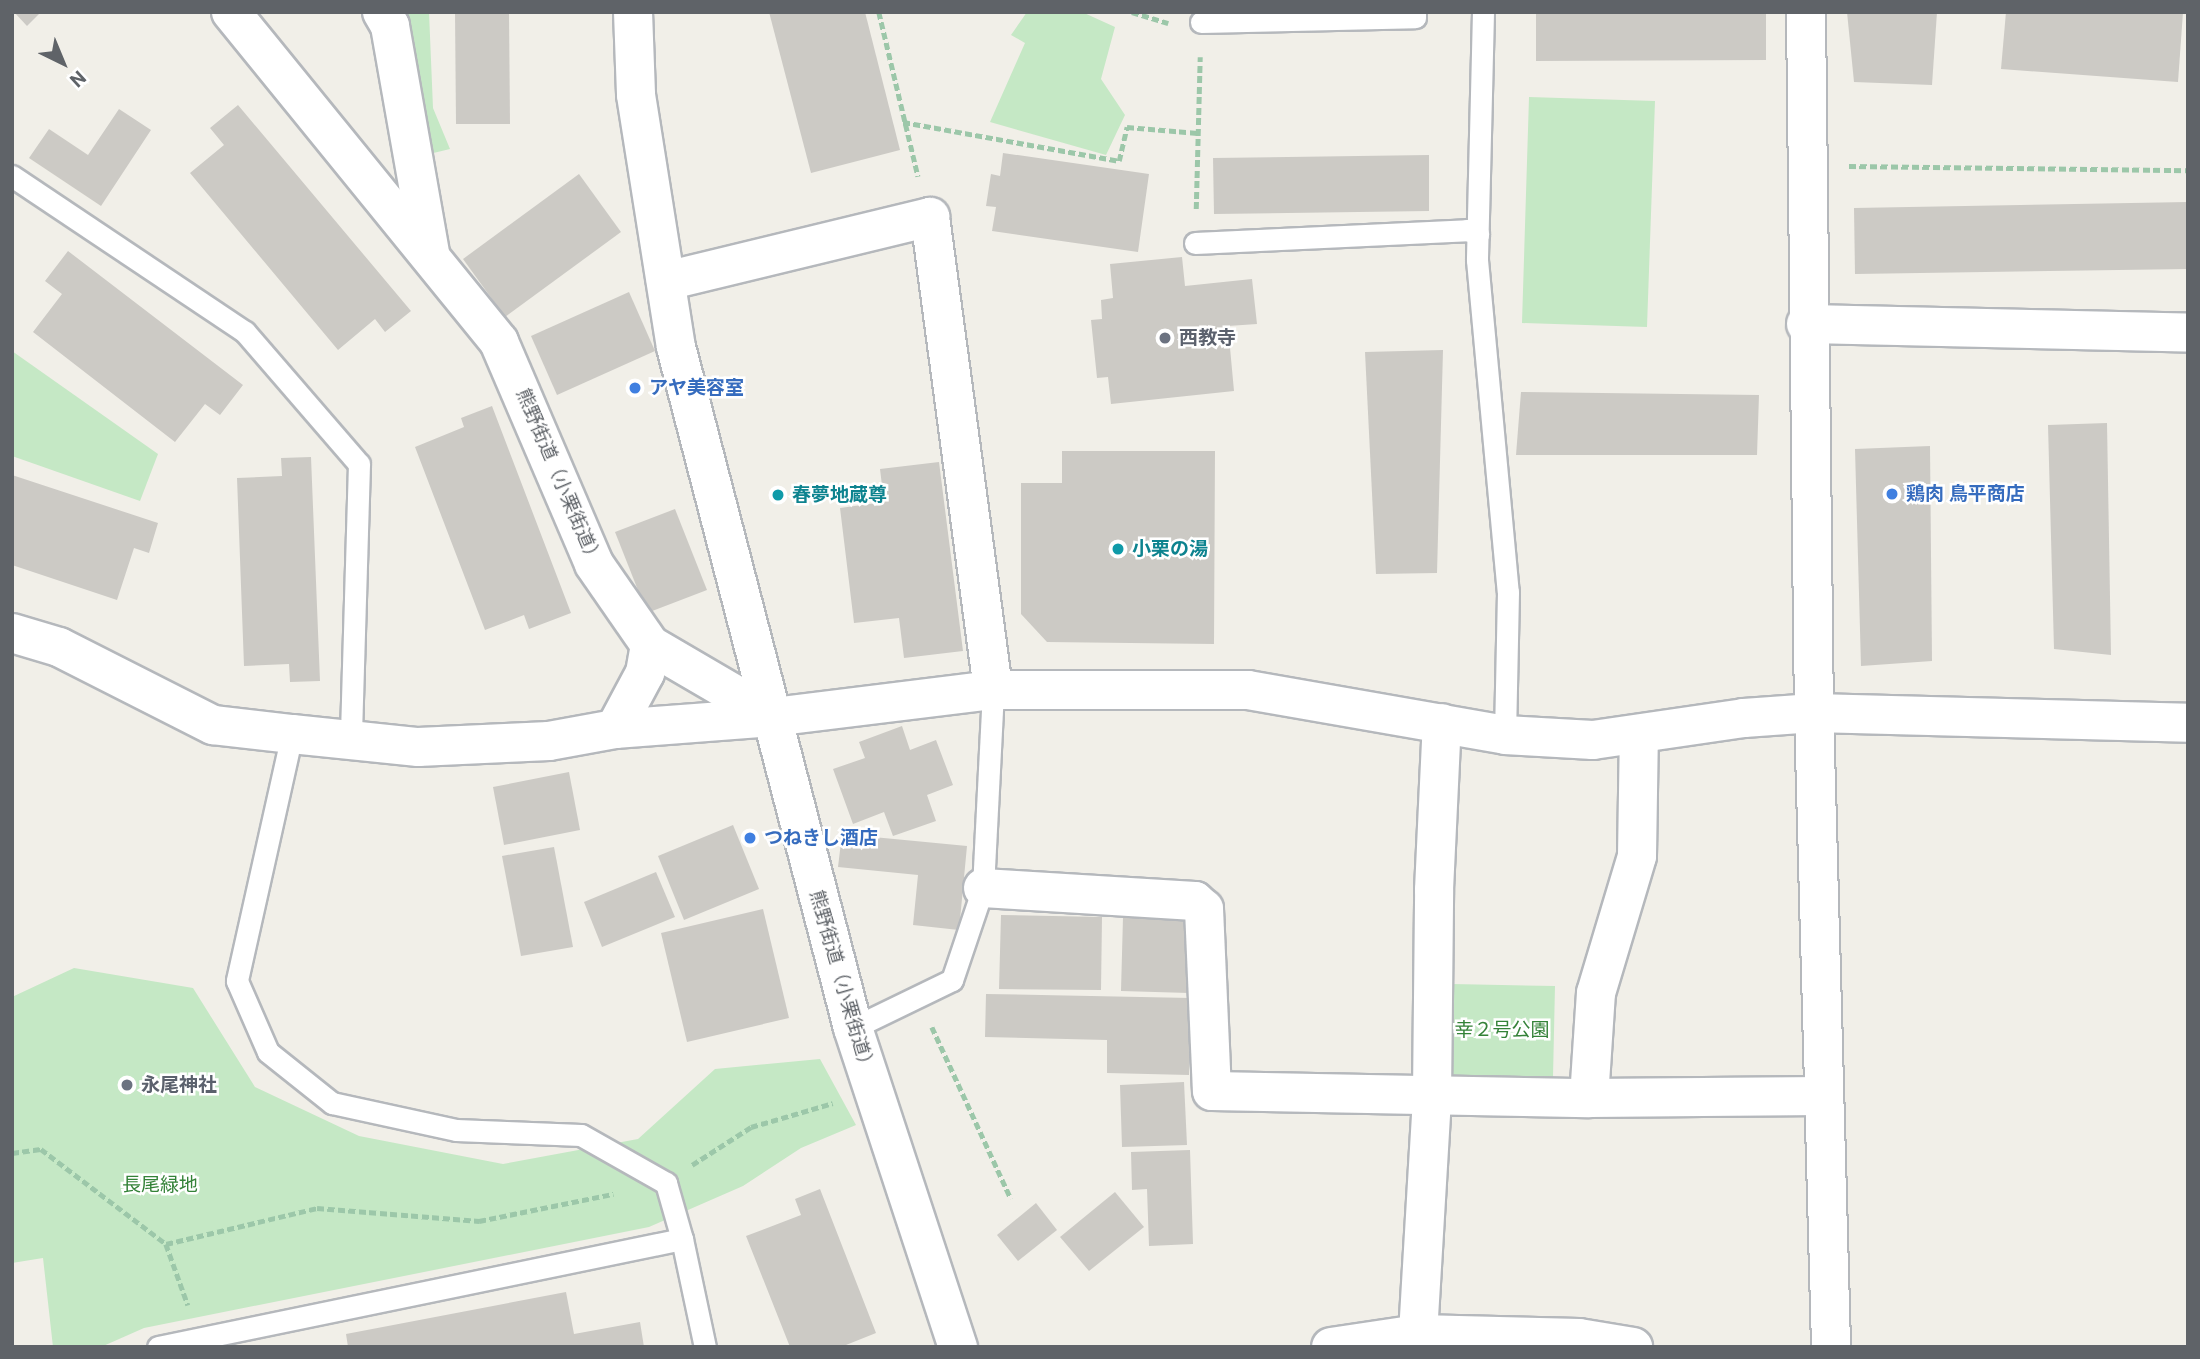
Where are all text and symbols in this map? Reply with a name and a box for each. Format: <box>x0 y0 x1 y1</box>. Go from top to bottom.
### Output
north arrow <box>28 28 98 98</box>
text: N <box>65 66 90 92</box>
place label: 西教寺 <box>1179 327 1236 349</box>
marker: 西教寺 <box>1157 330 1173 346</box>
place label: アヤ美容室 <box>649 377 744 399</box>
marker: アヤ美容室 <box>627 380 643 396</box>
street label: 熊野街道（小栗街道） <box>511 385 607 569</box>
place label: 鶏肉 鳥平商店 <box>1906 483 2025 505</box>
place label: 春夢地蔵尊 <box>792 484 887 506</box>
marker: 鶏肉 鳥平商店 <box>1884 486 1900 502</box>
marker: 春夢地蔵尊 <box>770 487 786 503</box>
place label: 小栗の湯 <box>1132 538 1208 560</box>
marker: 小栗の湯 <box>1110 541 1126 557</box>
place label: つねきし酒店 <box>764 827 878 849</box>
marker: つねきし酒店 <box>742 830 758 846</box>
street label: 熊野街道（小栗街道） <box>805 888 879 1076</box>
park label: 幸２号公園 <box>1455 1019 1549 1041</box>
place label: 永尾神社 <box>141 1074 217 1096</box>
marker: 永尾神社 <box>119 1077 135 1093</box>
park label: 長尾緑地 <box>122 1174 198 1196</box>

